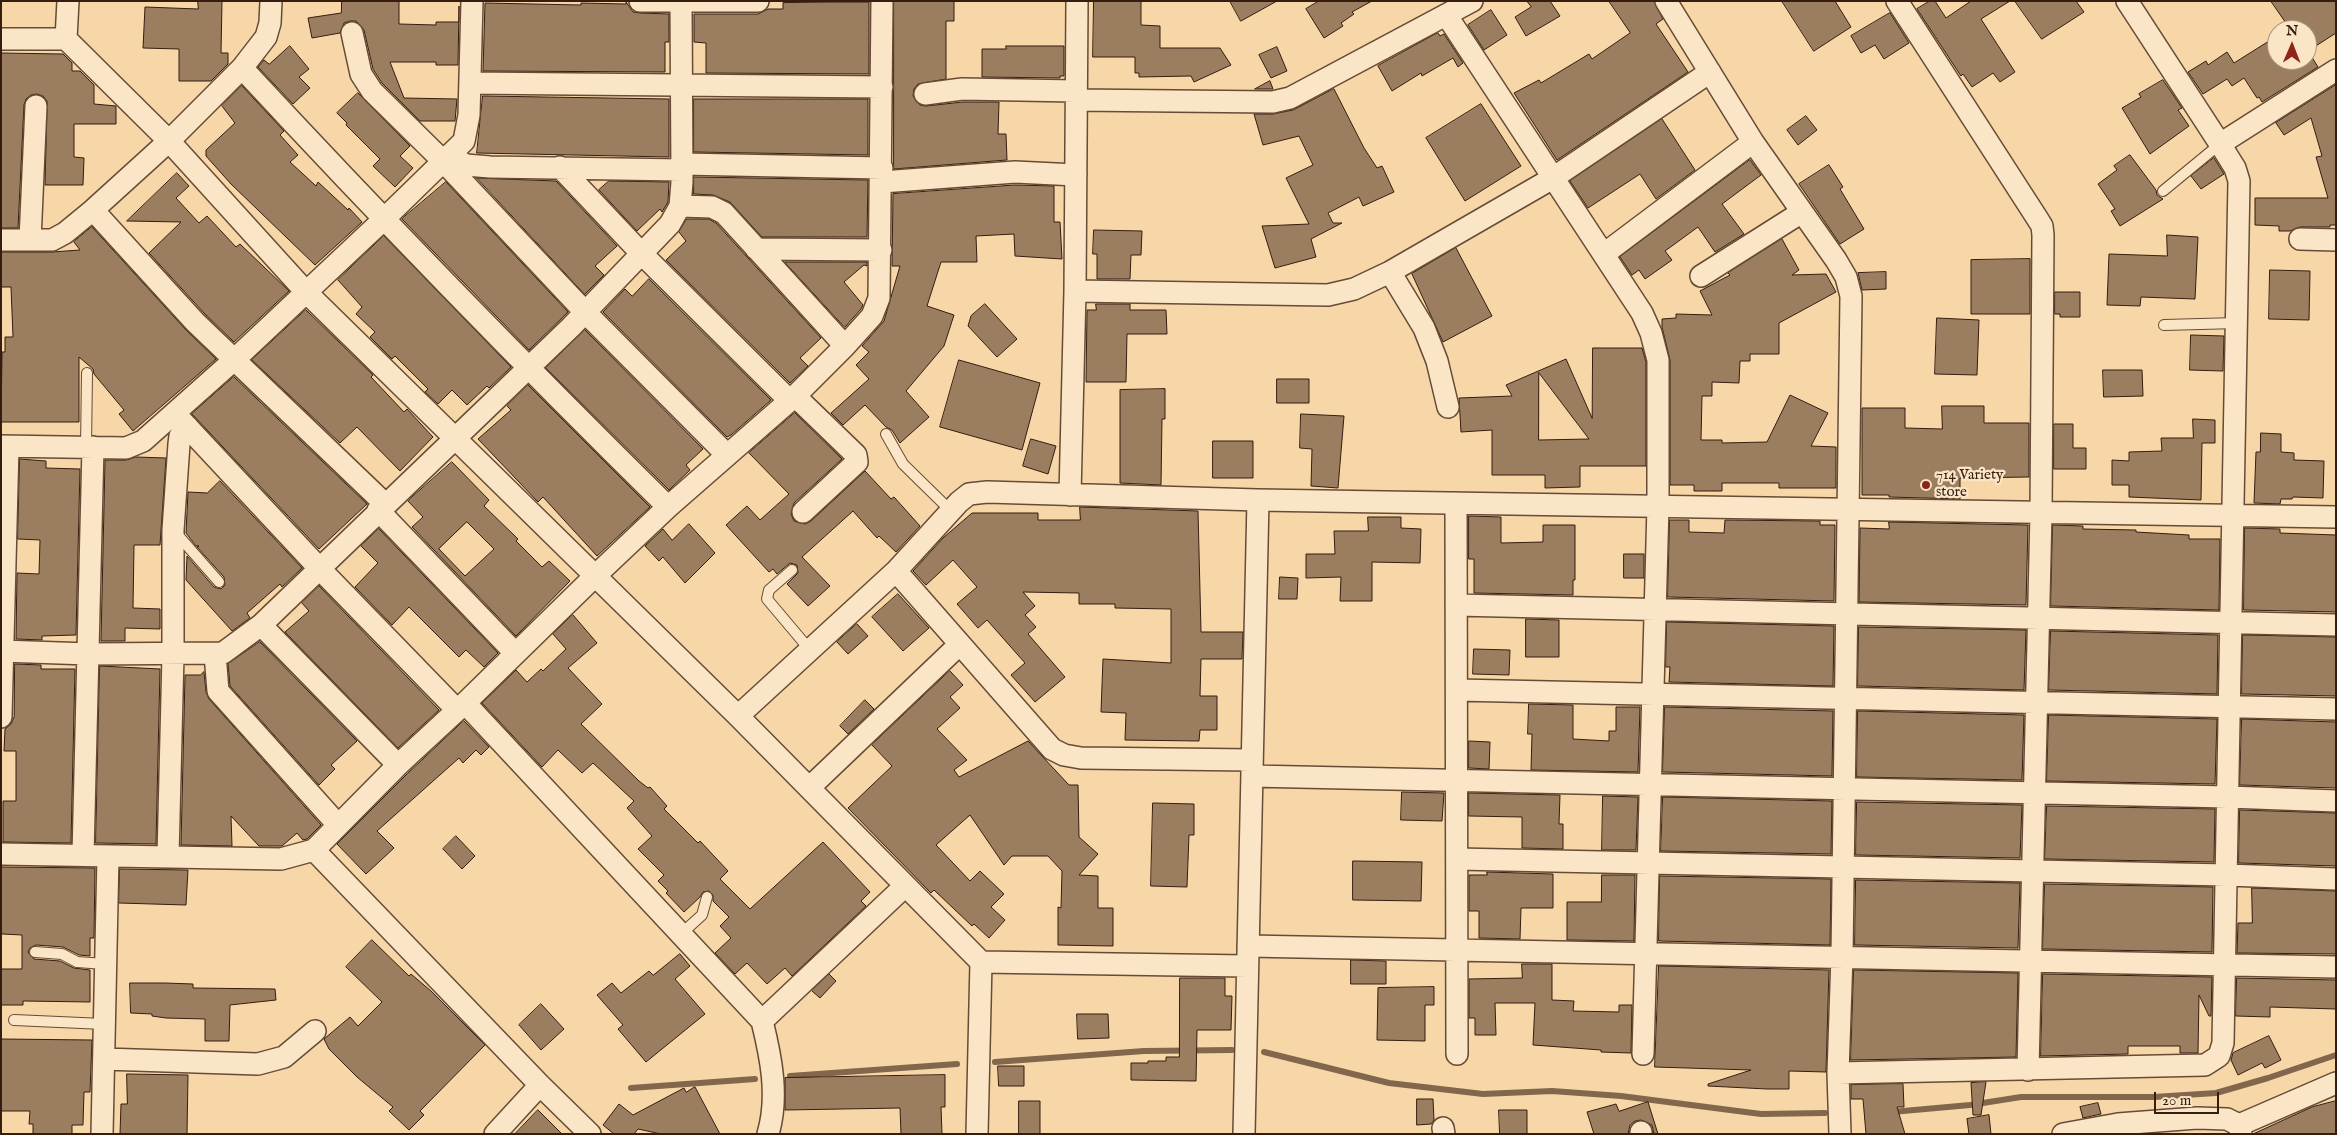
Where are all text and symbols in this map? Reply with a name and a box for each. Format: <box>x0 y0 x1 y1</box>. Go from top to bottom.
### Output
north arrow <box>2267 20 2317 70</box>
text: N <box>2286 22 2298 40</box>
place label: 714 Variety store <box>1936 467 2003 502</box>
marker: 714 Variety store <box>1920 479 1932 491</box>
scale bar <box>2157 1082 2222 1114</box>
text: 20 m <box>2162 1091 2191 1110</box>

